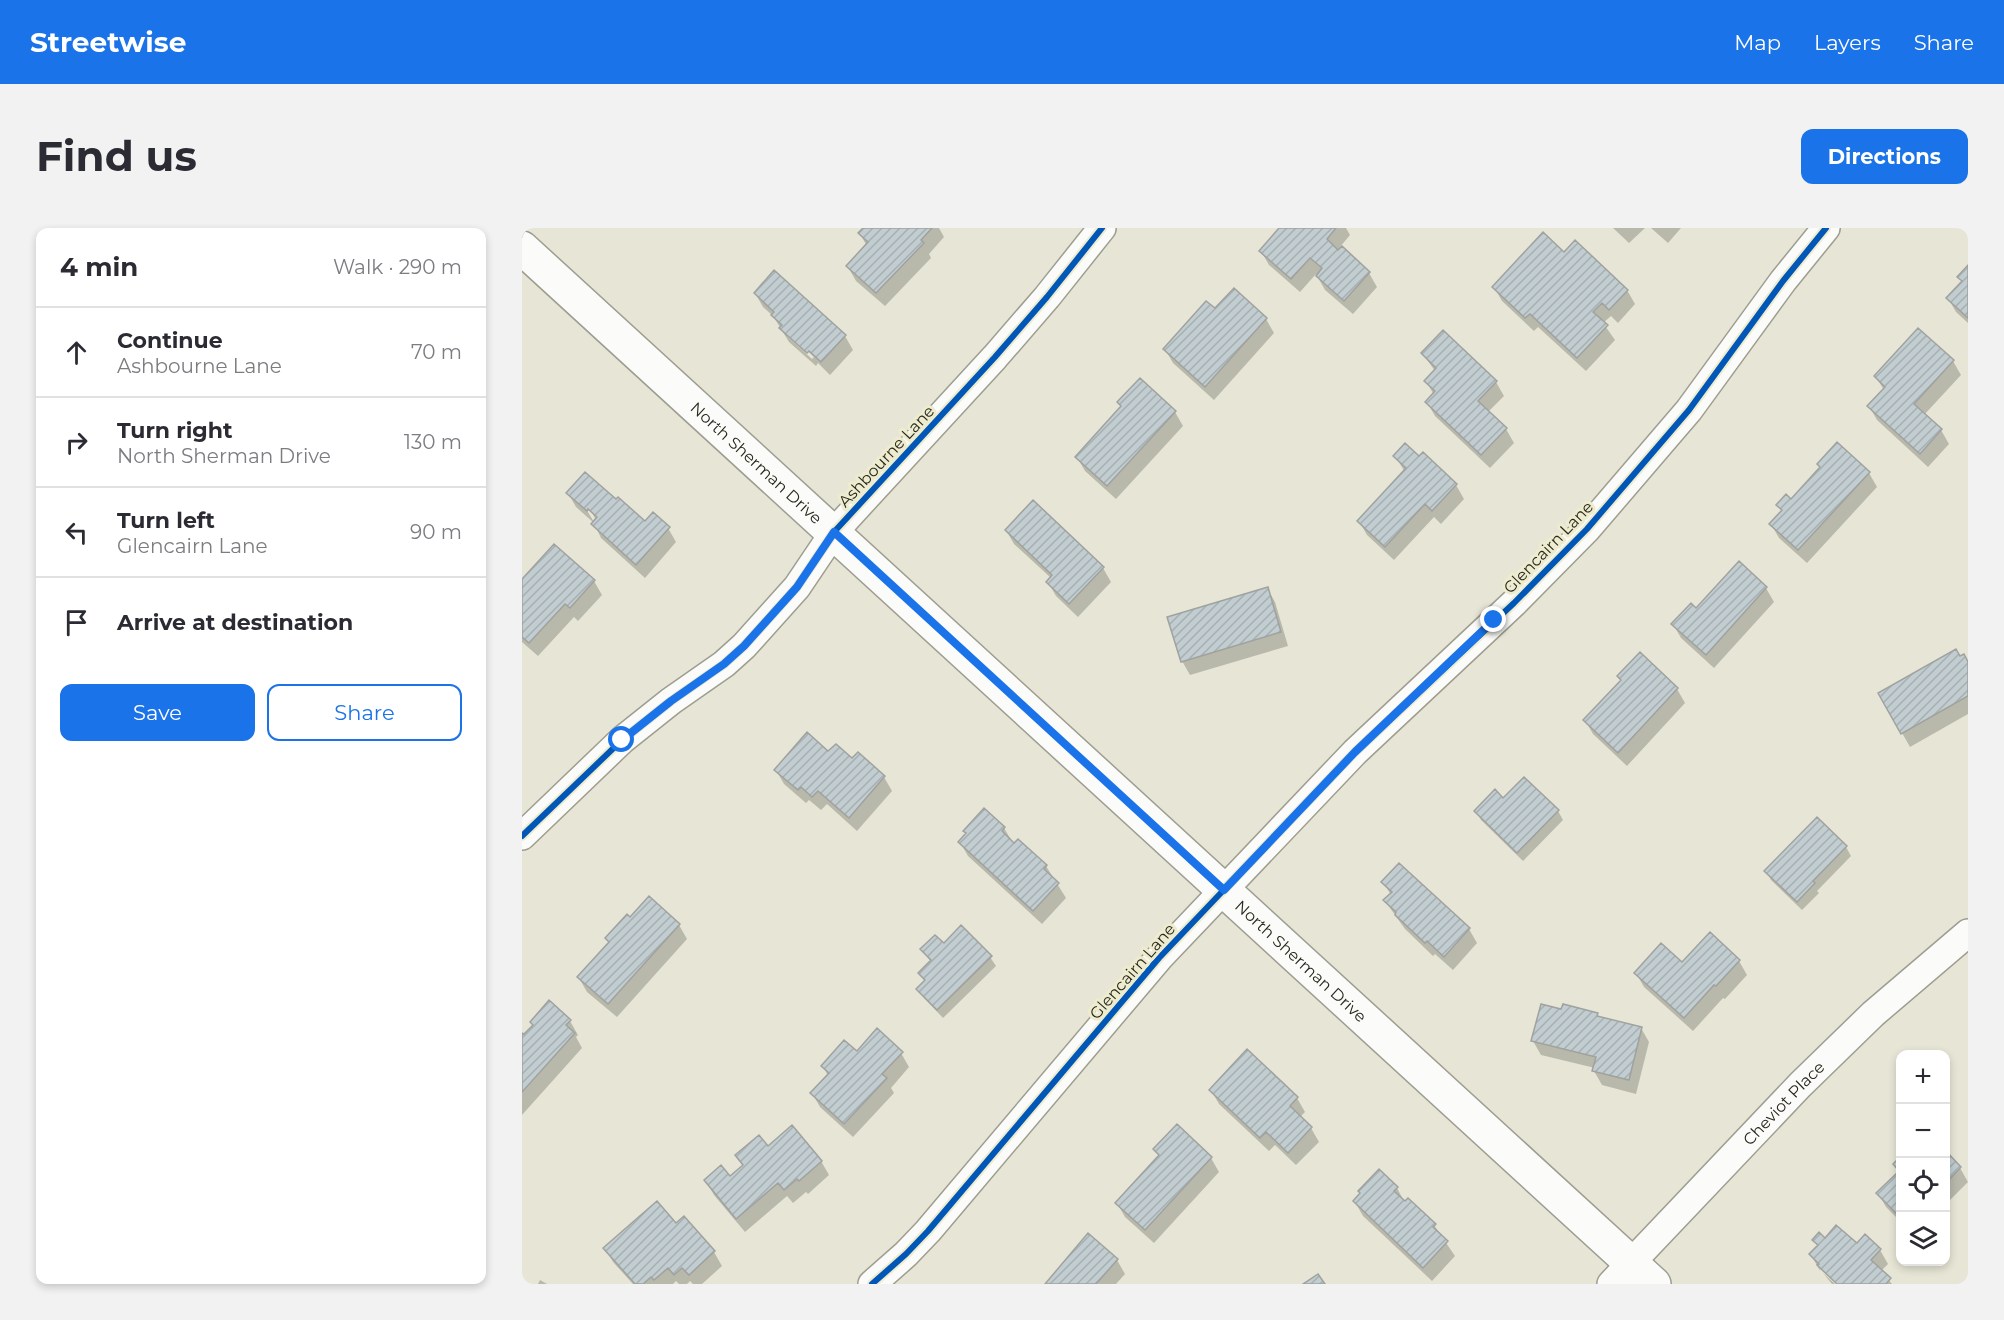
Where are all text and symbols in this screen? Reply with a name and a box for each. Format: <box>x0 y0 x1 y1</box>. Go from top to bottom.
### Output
text: Streetwise <box>30 25 186 59</box>
text: Map <box>1734 30 1781 55</box>
text: Layers <box>1814 30 1881 55</box>
text: Share <box>1914 30 1974 55</box>
button: Directions <box>1801 129 1968 184</box>
text: Find us <box>36 130 197 182</box>
text: 4 min <box>60 251 138 283</box>
text: Walk · 290 m <box>333 255 462 279</box>
text: Continue <box>117 327 223 354</box>
icon: ahead <box>60 336 93 369</box>
text: 70 m <box>411 340 462 364</box>
text: Ashbourne Lane <box>117 354 282 378</box>
street label: North Sherman Drive <box>687 398 826 528</box>
street label: Ashbourne Lane <box>834 402 938 511</box>
text: Turn right <box>117 417 232 444</box>
icon: right <box>60 426 93 459</box>
text: 130 m <box>404 430 462 454</box>
text: North Sherman Drive <box>117 444 331 468</box>
street label: Glencairn Lane <box>1500 497 1597 597</box>
text: Turn left <box>117 507 215 534</box>
icon: left <box>60 516 93 549</box>
text: 90 m <box>410 520 462 544</box>
text: Glencairn Lane <box>117 534 268 558</box>
icon: arrive <box>60 606 93 639</box>
route end <box>1480 606 1506 632</box>
text: Arrive at destination <box>117 609 353 636</box>
button: Save <box>60 684 255 741</box>
button: Share <box>267 684 462 741</box>
route start <box>608 726 634 752</box>
street label: North Sherman Drive <box>1231 896 1370 1026</box>
street label: Glencairn Lane <box>1086 920 1179 1023</box>
map controls <box>1896 1050 1950 1266</box>
button: + <box>1896 1050 1950 1104</box>
street label: Cheviot Place <box>1739 1058 1829 1149</box>
button: − <box>1896 1104 1950 1158</box>
button: locate <box>1896 1158 1950 1212</box>
button: layers <box>1896 1212 1950 1266</box>

